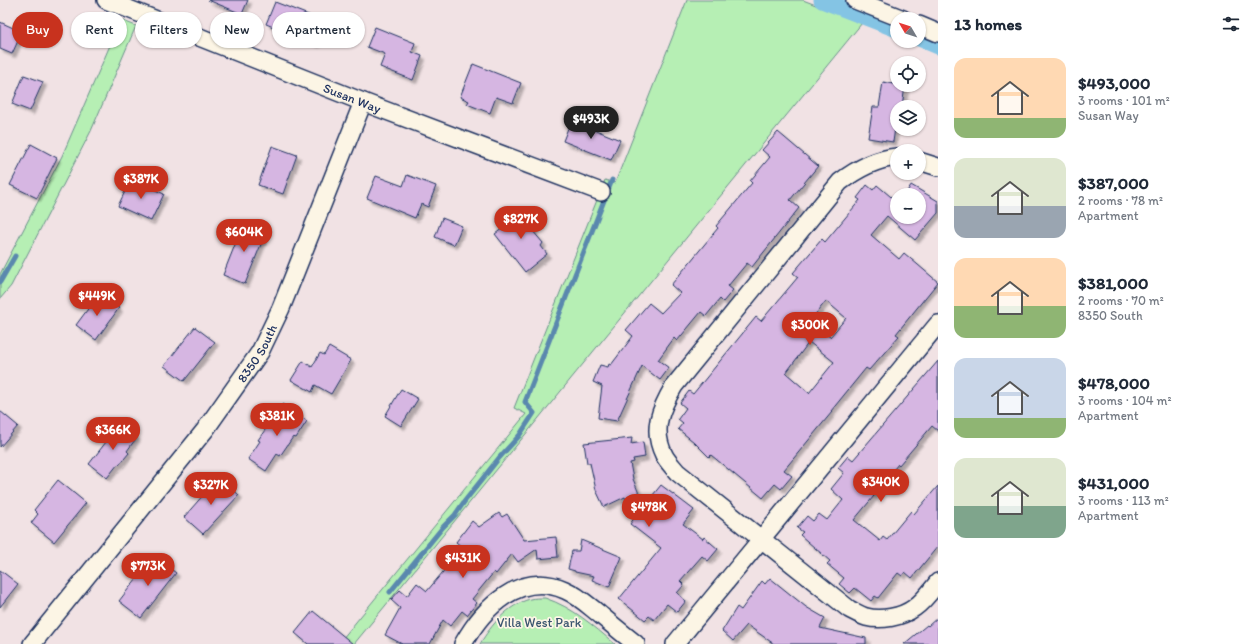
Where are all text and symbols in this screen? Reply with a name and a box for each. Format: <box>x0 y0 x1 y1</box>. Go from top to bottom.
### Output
chip: Buy <box>12 12 63 48</box>
chip: Rent <box>71 12 127 48</box>
chip: Filters <box>135 12 202 48</box>
chip: New <box>210 12 264 48</box>
chip: Apartment <box>272 12 365 48</box>
north arrow <box>890 12 926 48</box>
map controls <box>890 12 926 224</box>
icon: filters <box>1220 13 1242 35</box>
text: 13 homes <box>954 14 1022 34</box>
button: locate <box>890 56 926 92</box>
text: $493,000 <box>1078 73 1150 93</box>
icon: home <box>986 74 1034 122</box>
street label: Susan Way <box>321 80 383 116</box>
text: 3 rooms · 101 m² <box>1078 93 1170 108</box>
button: layers <box>890 100 926 136</box>
pin: $493K <box>563 106 619 140</box>
text: Susan Way <box>1078 108 1139 123</box>
text: $493K <box>573 111 609 126</box>
button: + <box>890 144 926 180</box>
pin: $387K <box>113 166 169 200</box>
text: $387K <box>123 171 159 186</box>
text: $387,000 <box>1078 173 1149 193</box>
icon: home <box>986 174 1034 222</box>
button: − <box>890 188 926 224</box>
text: 2 rooms · 78 m² <box>1078 193 1163 208</box>
pin: $827K <box>493 206 549 240</box>
text: Apartment <box>1078 208 1139 223</box>
text: $827K <box>503 211 539 226</box>
pin: $604K <box>216 219 272 253</box>
text: $604K <box>225 224 263 239</box>
text: $381,000 <box>1078 273 1149 293</box>
icon: home <box>986 274 1034 322</box>
pin: $449K <box>69 283 125 317</box>
text: $449K <box>78 288 116 303</box>
text: 2 rooms · 70 m² <box>1078 293 1164 308</box>
text: 8350 South <box>1078 308 1143 323</box>
pin: $300K <box>782 312 838 346</box>
text: $300K <box>791 317 829 332</box>
street label: 8350 South <box>234 322 280 385</box>
text: $478,000 <box>1078 373 1150 393</box>
icon: home <box>986 374 1034 422</box>
text: 3 rooms · 104 m² <box>1078 393 1171 408</box>
pin: $381K <box>249 403 305 437</box>
text: $381K <box>259 408 295 423</box>
text: Apartment <box>1078 408 1139 423</box>
pin: $366K <box>85 417 141 451</box>
text: $366K <box>95 422 131 437</box>
pin: $340K <box>853 469 909 503</box>
pin: $327K <box>183 472 239 506</box>
text: $431,000 <box>1078 473 1149 493</box>
text: $340K <box>862 474 900 489</box>
icon: home <box>986 474 1034 522</box>
text: $327K <box>193 477 229 492</box>
text: 3 rooms · 113 m² <box>1078 493 1169 508</box>
pin: $478K <box>621 494 677 528</box>
text: $478K <box>631 499 667 514</box>
text: Apartment <box>1078 508 1139 523</box>
pin: $431K <box>435 545 491 579</box>
text: $431K <box>445 550 481 565</box>
pin: $773K <box>120 553 176 587</box>
text: $773K <box>131 558 165 573</box>
park label: Villa West Park <box>497 615 582 630</box>

